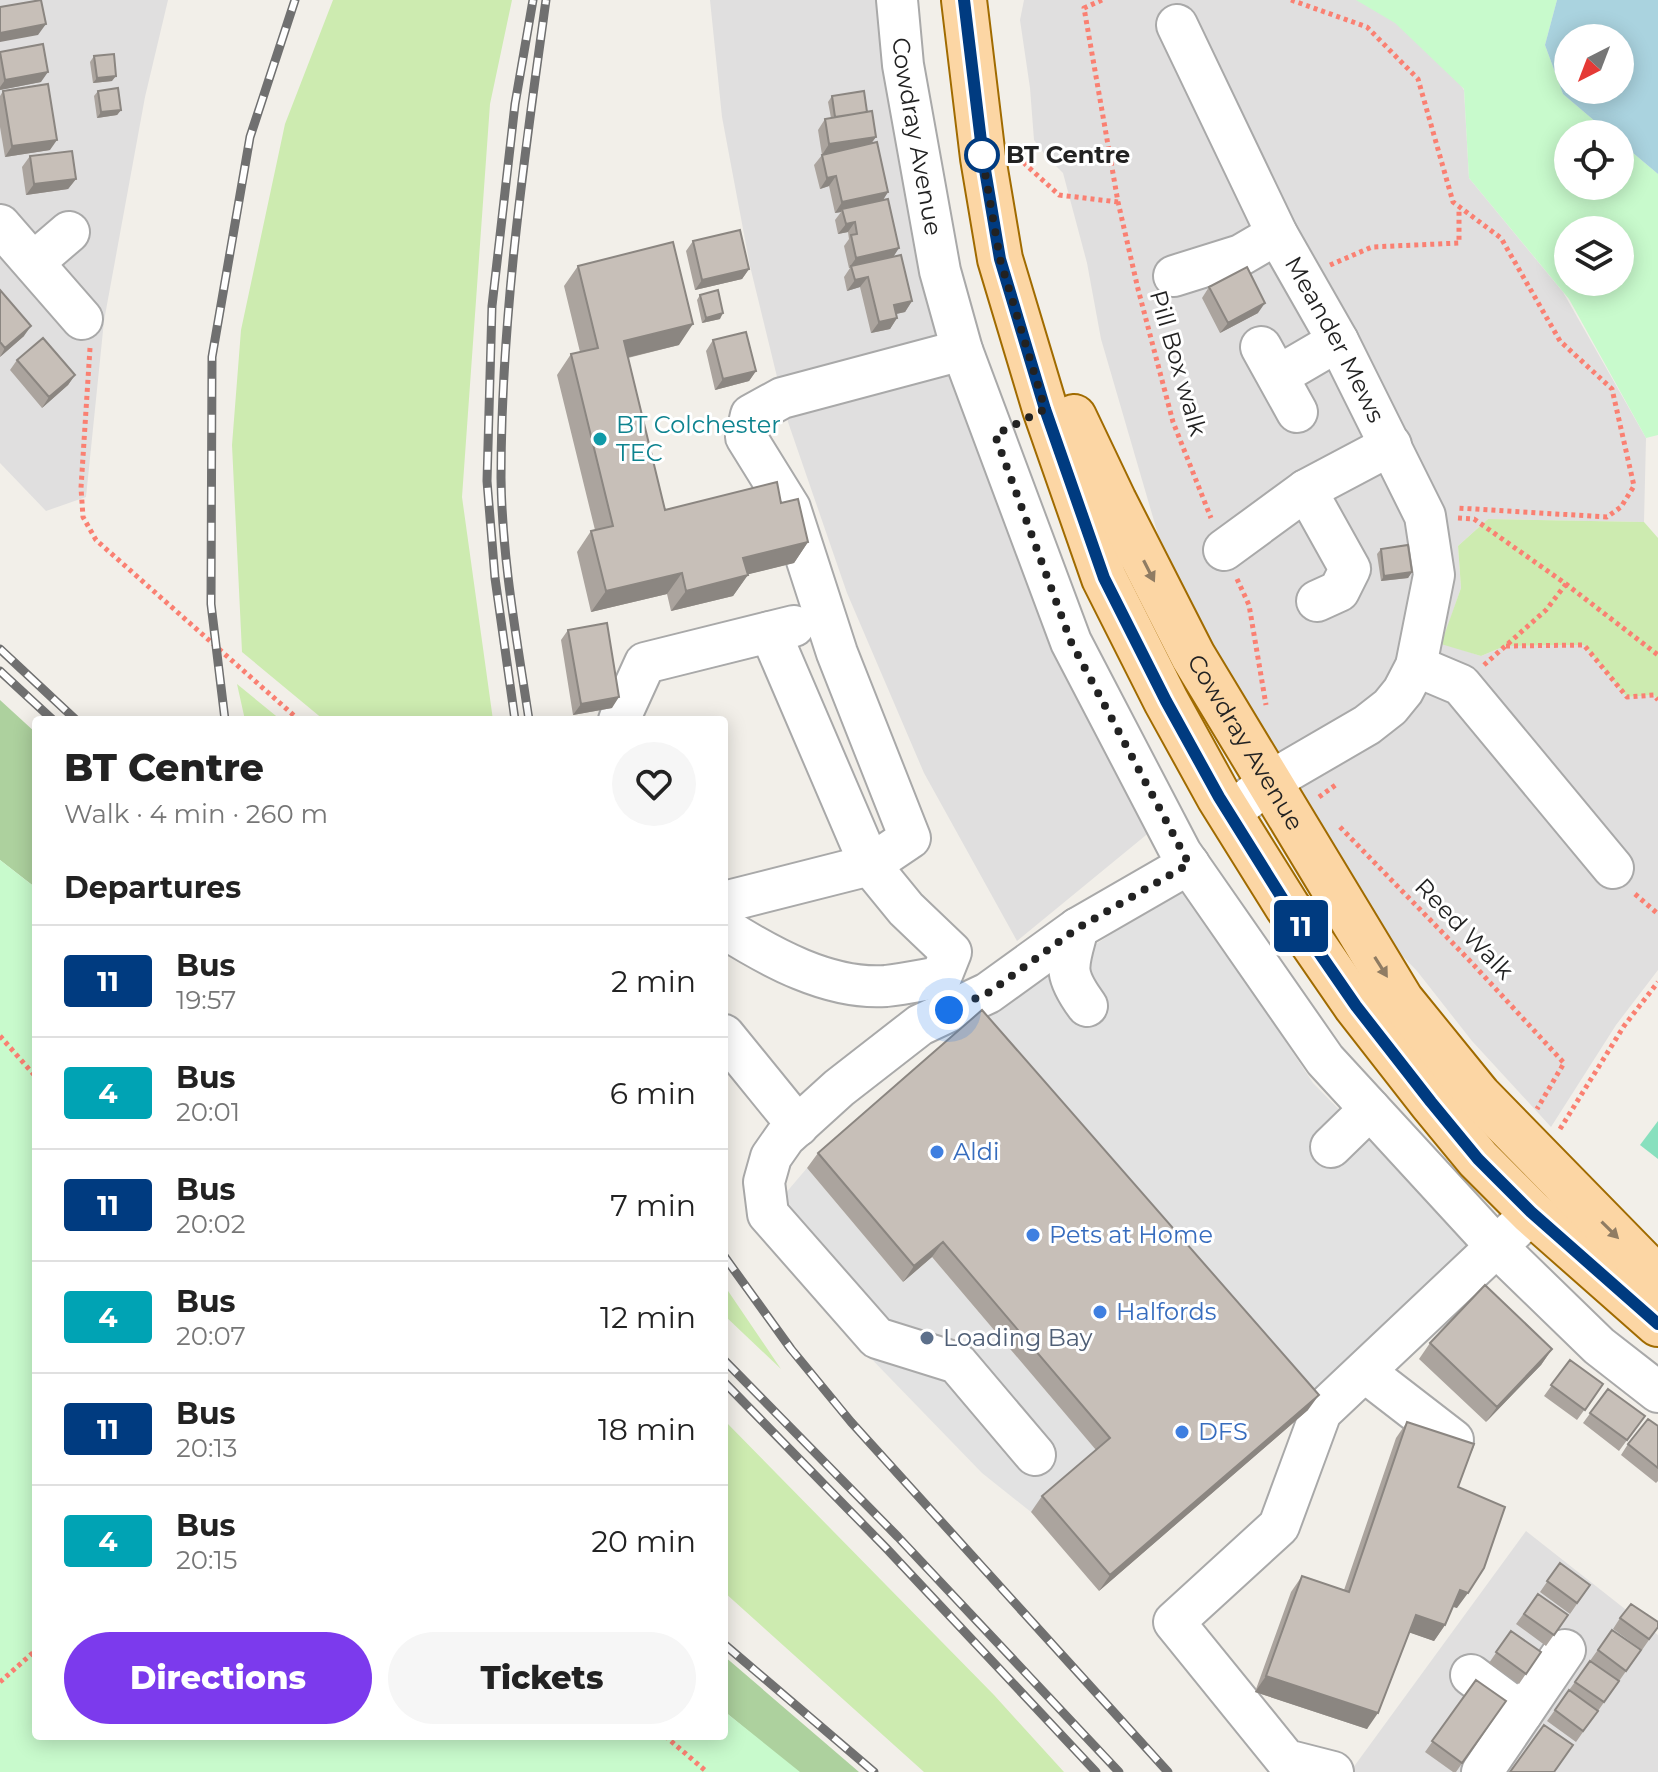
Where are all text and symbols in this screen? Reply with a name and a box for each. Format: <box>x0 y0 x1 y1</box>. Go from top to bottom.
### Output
north arrow <box>1554 24 1634 104</box>
map controls <box>1554 24 1634 296</box>
street label: Cowdray Avenue <box>887 36 948 238</box>
button: locate <box>1554 120 1634 200</box>
marker: BT Centre <box>965 138 999 172</box>
place label: BT Centre <box>1006 140 1130 169</box>
button: layers <box>1554 216 1634 296</box>
street label: Meander Mews <box>1279 251 1391 427</box>
street label: Pill Box walk <box>1144 287 1213 440</box>
place label: BT Colchester TEC <box>616 410 781 467</box>
marker: BT Colchester TEC <box>591 430 609 448</box>
one-way arrow <box>1143 559 1156 582</box>
street label: Cowdray Avenue <box>1181 649 1310 835</box>
button: heart <box>612 742 696 826</box>
text: BT Centre <box>64 744 264 791</box>
text: Walk · 4 min · 260 m <box>64 798 328 830</box>
text: Departures <box>64 869 241 906</box>
street label: Reed Walk <box>1409 872 1520 986</box>
line badge: 11 <box>1265 900 1337 952</box>
text: 11 <box>1290 909 1312 943</box>
text: Bus <box>176 947 236 984</box>
one-way arrow <box>1374 957 1389 978</box>
text: 2 min <box>611 963 696 1000</box>
text: 11 <box>97 964 119 998</box>
text: 19:57 <box>176 984 236 1016</box>
your location <box>929 990 969 1030</box>
text: Bus <box>176 1059 236 1096</box>
text: 6 min <box>610 1075 696 1112</box>
text: 4 <box>98 1076 118 1110</box>
text: 20:01 <box>176 1096 240 1128</box>
place label: Aldi <box>953 1137 999 1166</box>
marker: Aldi <box>928 1143 946 1161</box>
text: Bus <box>176 1171 236 1208</box>
text: 7 min <box>610 1187 696 1224</box>
text: 11 <box>97 1188 119 1222</box>
text: 20:02 <box>176 1208 245 1240</box>
place label: Pets at Home <box>1049 1220 1213 1249</box>
one-way arrow <box>1600 1220 1619 1239</box>
marker: Pets at Home <box>1024 1226 1042 1244</box>
text: Bus <box>176 1283 236 1320</box>
place label: Halfords <box>1116 1297 1216 1326</box>
text: 12 min <box>600 1299 696 1336</box>
text: 4 <box>98 1300 118 1334</box>
marker: Halfords <box>1091 1303 1109 1321</box>
text: 20:07 <box>176 1320 246 1352</box>
place label: Loading Bay <box>943 1323 1093 1352</box>
marker: Loading Bay <box>918 1329 936 1347</box>
text: Bus <box>176 1395 236 1432</box>
text: 18 min <box>598 1411 696 1448</box>
text: 11 <box>97 1412 119 1446</box>
place label: DFS <box>1198 1417 1248 1446</box>
marker: DFS <box>1173 1423 1191 1441</box>
text: 20:13 <box>176 1432 238 1464</box>
text: Bus <box>176 1507 236 1544</box>
text: 20 min <box>591 1523 696 1560</box>
text: 4 <box>98 1524 118 1558</box>
text: 20:15 <box>176 1544 238 1576</box>
button: Directions <box>64 1632 372 1724</box>
button: Tickets <box>388 1632 696 1724</box>

